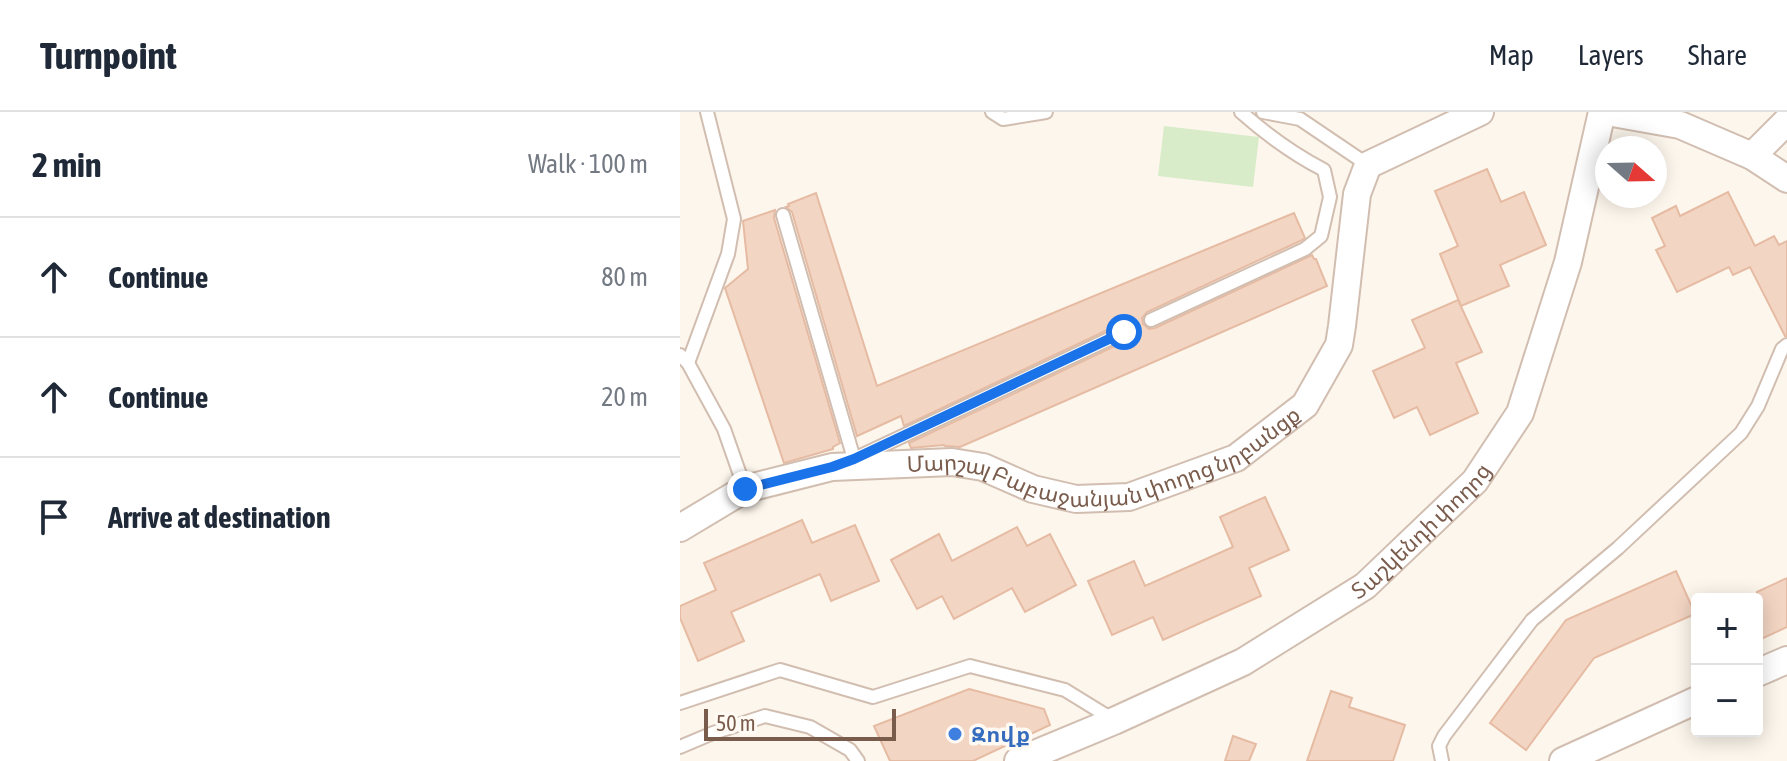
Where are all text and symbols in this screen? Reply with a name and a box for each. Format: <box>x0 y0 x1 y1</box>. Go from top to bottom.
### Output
text: Turnpoint <box>40 34 177 77</box>
text: Map <box>1489 39 1534 71</box>
text: Layers <box>1578 39 1644 71</box>
text: Share <box>1688 39 1747 71</box>
north arrow <box>1595 136 1667 208</box>
text: 2 min <box>32 145 101 184</box>
text: Walk · 100 m <box>528 149 648 179</box>
icon: ahead <box>32 255 76 299</box>
text: Continue <box>108 260 208 294</box>
text: 80 m <box>601 262 648 292</box>
route start <box>1106 314 1142 350</box>
icon: ahead <box>32 375 76 419</box>
text: Continue <box>108 380 208 414</box>
text: 20 m <box>601 382 648 412</box>
street label: Մարշալ Բաբաջանյան փողոց նրբանցք <box>906 401 1305 512</box>
street label: Տաշկենդի փողոց <box>1346 458 1496 604</box>
route end <box>727 471 763 507</box>
icon: arrive <box>32 495 76 539</box>
text: Arrive at destination <box>108 500 330 534</box>
map controls <box>1691 593 1763 737</box>
button: + <box>1691 593 1763 665</box>
button: − <box>1691 665 1763 737</box>
scale bar <box>704 705 896 741</box>
text: 50 m <box>716 710 756 736</box>
place label: Զովք <box>971 721 1030 747</box>
marker: Զովք <box>946 725 964 743</box>

